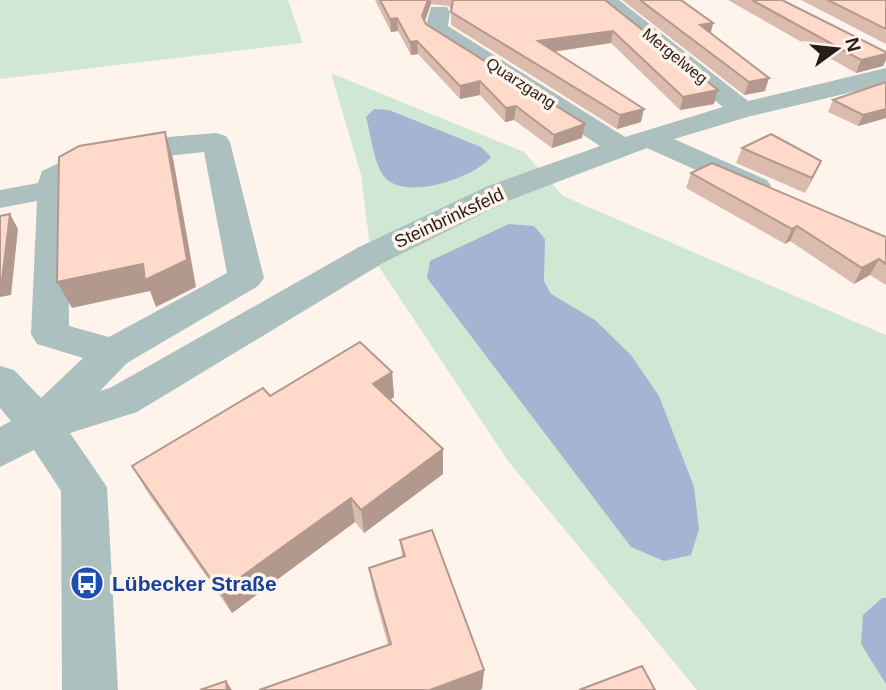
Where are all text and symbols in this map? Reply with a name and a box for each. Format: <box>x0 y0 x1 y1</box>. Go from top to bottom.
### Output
north arrow <box>802 14 872 84</box>
street label: Mergelweg <box>639 25 711 87</box>
text: N <box>841 35 865 54</box>
street label: Quarzgang <box>483 54 559 112</box>
street label: Steinbrinksfeld <box>391 184 507 252</box>
bus stop icon: Lübecker Straße <box>68 564 106 602</box>
place label: Lübecker Straße <box>112 572 277 595</box>

